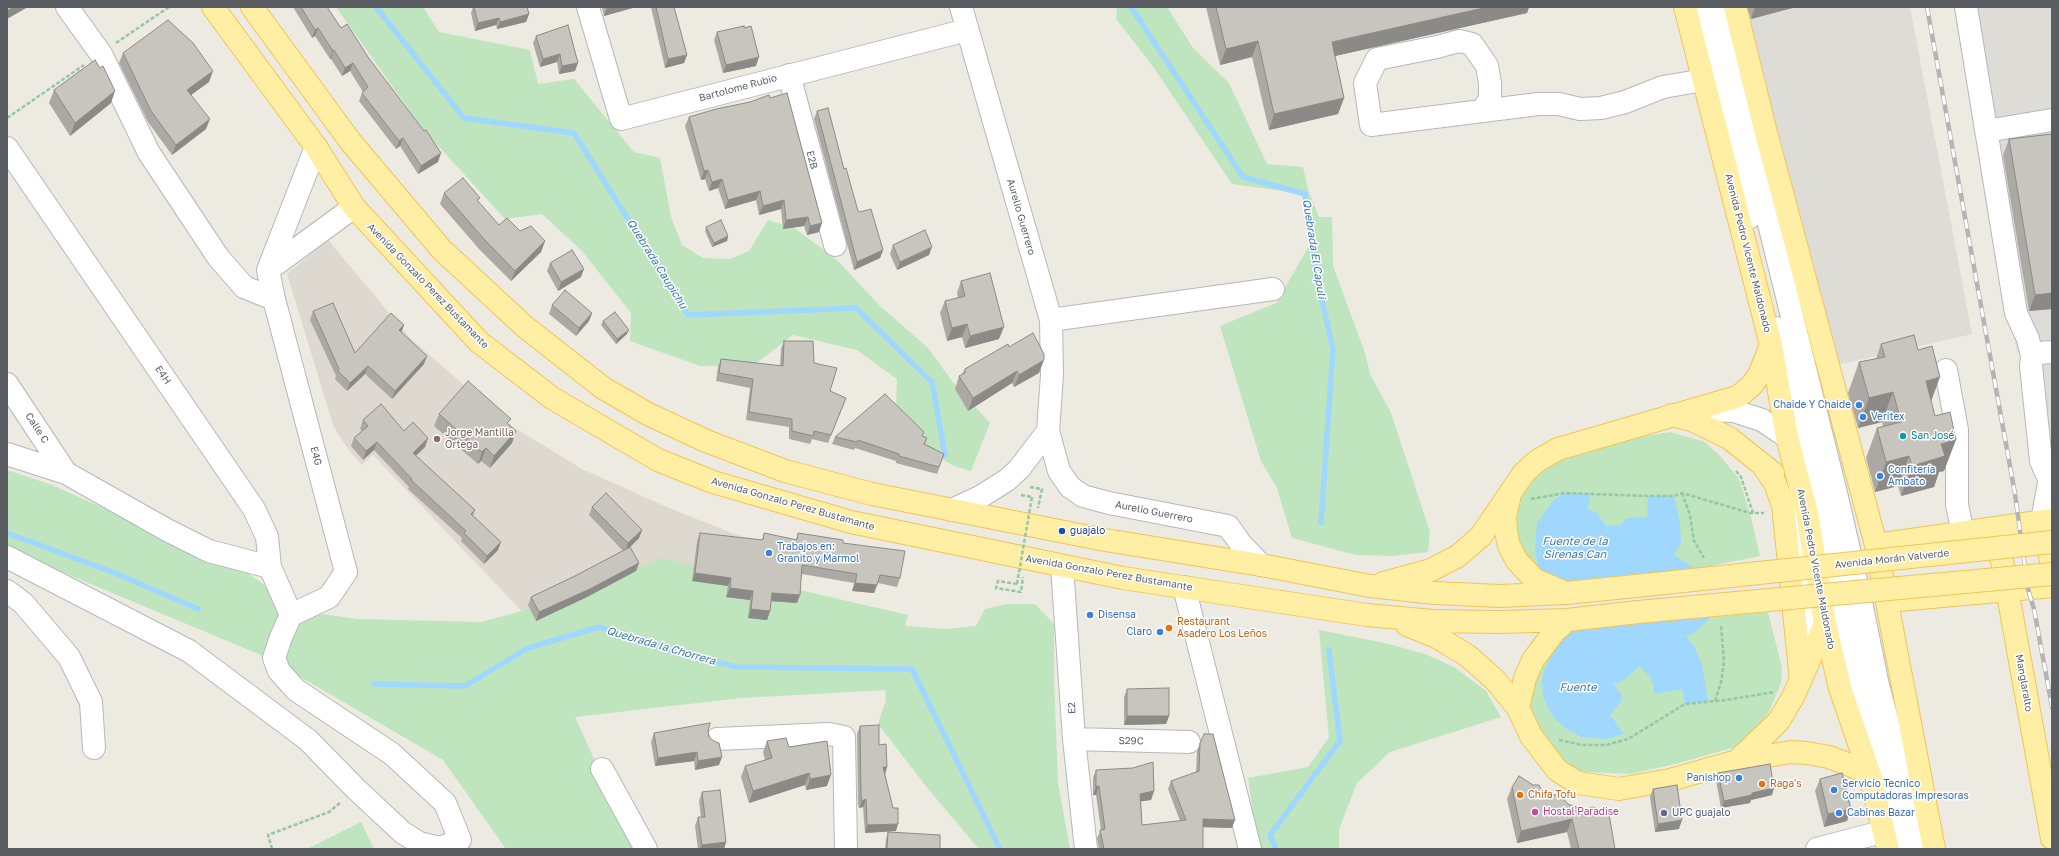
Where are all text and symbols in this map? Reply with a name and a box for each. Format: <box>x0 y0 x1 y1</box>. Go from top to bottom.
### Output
street label: Bartolome Rubio <box>698 72 778 104</box>
street label: E2B <box>804 149 820 171</box>
street label: Avenida Pedro Vicente Maldonado <box>1722 172 1774 334</box>
street label: Aurelio Guerrero <box>1004 178 1038 256</box>
water label: Quebrada El Capuli <box>1300 198 1328 300</box>
water label: Quebrada Caupichu <box>624 217 690 311</box>
street label: Avenida Gonzalo Perez Bustamante <box>365 221 491 351</box>
street label: E4H <box>152 363 174 387</box>
place label: Chaide Y Chaide <box>1773 399 1851 411</box>
marker: Chaide Y Chaide <box>1854 400 1864 410</box>
street label: Calle C <box>23 411 51 445</box>
place label: Veritex <box>1871 411 1905 423</box>
marker: Veritex <box>1858 412 1868 422</box>
place label: Jorge Mantilla Ortega <box>445 427 514 450</box>
place label: San José <box>1911 430 1954 442</box>
marker: San José <box>1898 431 1908 441</box>
marker: Jorge Mantilla Ortega <box>432 434 442 444</box>
street label: E4G <box>308 445 324 467</box>
place label: Confitería Ambato <box>1888 464 1935 488</box>
marker: Confitería Ambato <box>1875 471 1885 481</box>
street label: Avenida Gonzalo Perez Bustamante <box>710 475 876 533</box>
street label: Avenida Pedro Vicente Maldonado <box>1795 488 1837 650</box>
street label: Aurelio Guerrero <box>1114 499 1194 525</box>
place label: guajalo <box>1070 525 1105 537</box>
marker: guajalo <box>1057 526 1067 536</box>
water label: Fuente de la Sirenas Can <box>1542 535 1608 561</box>
place label: Trabajos en: Granito y Marmol <box>777 541 859 564</box>
street label: Avenida Morán Valverde <box>1834 547 1950 571</box>
marker: Trabajos en: Granito y Marmol <box>764 548 774 558</box>
street label: Avenida Gonzalo Perez Bustamante <box>1025 552 1193 594</box>
place label: Disensa <box>1098 609 1136 621</box>
marker: Disensa <box>1085 610 1095 620</box>
place label: Restaurant Asadero Los Leños <box>1177 616 1267 640</box>
marker: Restaurant Asadero Los Leños <box>1164 623 1174 633</box>
water label: Quebrada la Chorrera <box>605 624 717 668</box>
place label: Claro <box>1127 626 1152 638</box>
marker: Claro <box>1155 627 1165 637</box>
street label: Manglaralto <box>2013 653 2035 713</box>
water label: Fuente <box>1559 681 1597 695</box>
street label: E2 <box>1066 702 1078 714</box>
street label: S29C <box>1118 735 1144 747</box>
place label: Panishop <box>1686 772 1731 784</box>
marker: Panishop <box>1734 773 1744 783</box>
place label: Raga's <box>1770 778 1802 790</box>
place label: Servicio Tecnico Computadoras Impresoras <box>1842 778 1969 802</box>
marker: Raga's <box>1757 779 1767 789</box>
marker: Servicio Tecnico Computadoras Impresoras <box>1829 785 1839 795</box>
place label: Chifa Tofu <box>1528 789 1576 801</box>
marker: Chifa Tofu <box>1515 790 1525 800</box>
place label: Hostal Paradise <box>1543 806 1619 818</box>
marker: Hostal Paradise <box>1530 807 1540 817</box>
place label: UPC guajalo <box>1672 807 1730 819</box>
place label: Cabinas Bazar <box>1847 807 1915 819</box>
marker: UPC guajalo <box>1659 808 1669 818</box>
marker: Cabinas Bazar <box>1834 808 1844 818</box>

